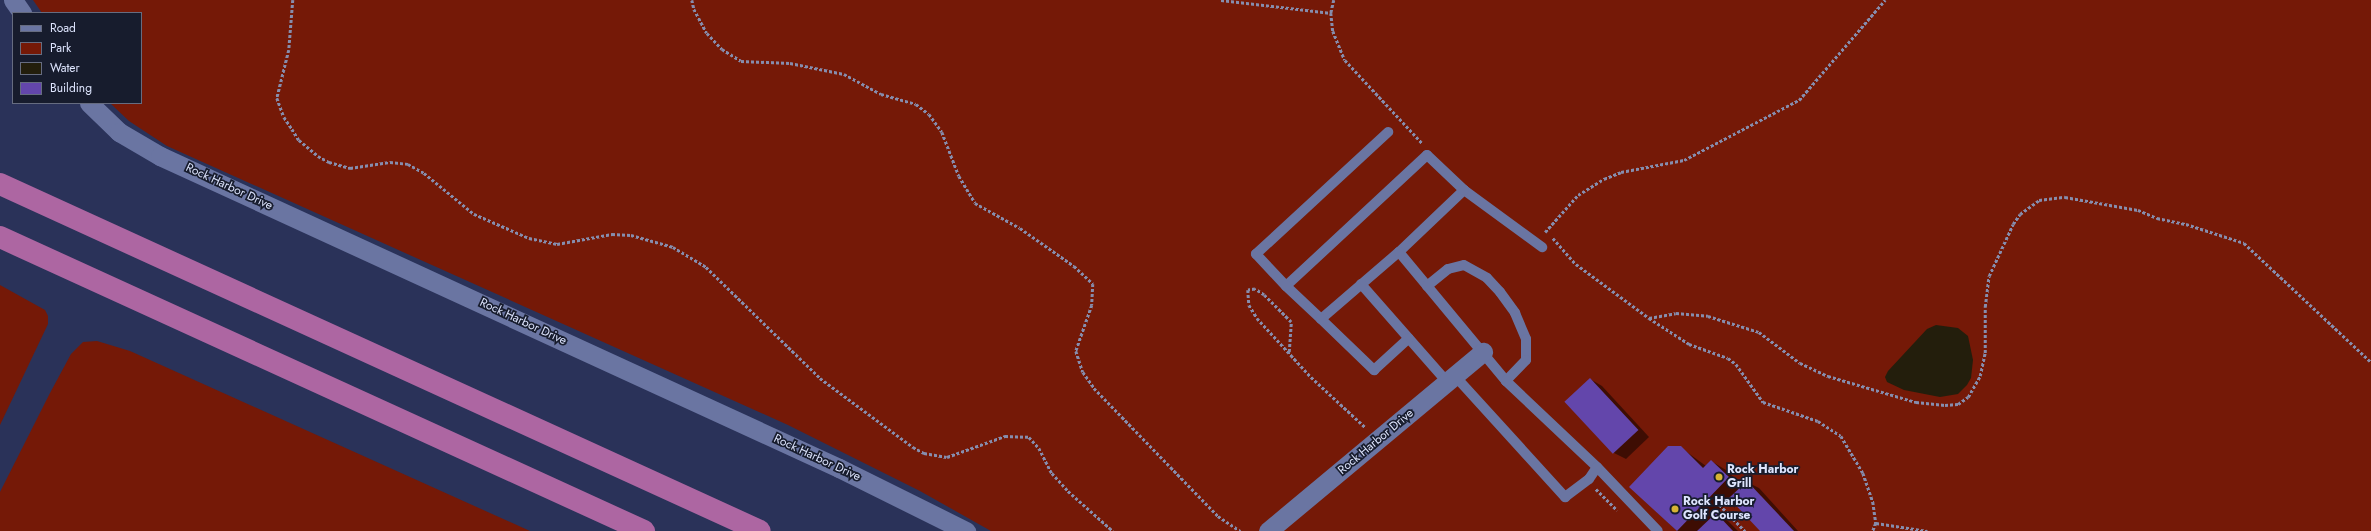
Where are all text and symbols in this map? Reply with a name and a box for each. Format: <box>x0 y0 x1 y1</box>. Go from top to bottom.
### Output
legend <box>12 12 142 104</box>
text: Road <box>50 19 76 37</box>
text: Park <box>50 39 71 57</box>
text: Water <box>50 59 80 77</box>
text: Building <box>50 79 92 97</box>
street label: Rock Harbor Drive <box>183 161 275 213</box>
street label: Rock Harbor Drive <box>477 296 569 348</box>
street label: Rock Harbor Drive <box>1335 406 1417 478</box>
street label: Rock Harbor Drive <box>771 432 863 484</box>
place label: Rock Harbor Grill <box>1727 463 1799 491</box>
marker: Rock Harbor Grill <box>1714 472 1724 482</box>
place label: Rock Harbor Golf Course <box>1683 495 1755 523</box>
marker: Rock Harbor Golf Course <box>1670 504 1680 514</box>

